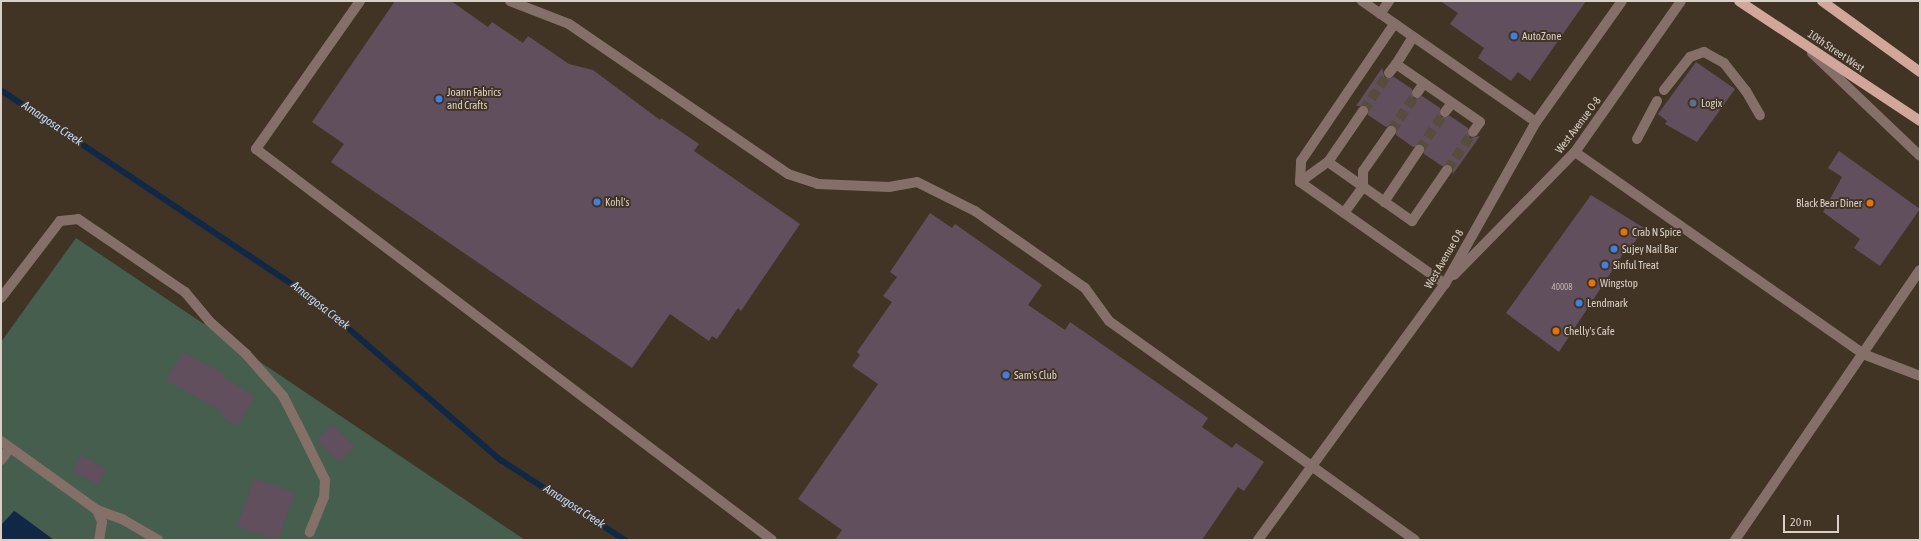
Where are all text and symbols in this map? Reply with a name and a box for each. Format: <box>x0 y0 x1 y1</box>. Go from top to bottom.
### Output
street label: 10th Street West <box>1805 27 1867 75</box>
place label: AutoZone <box>1522 29 1561 43</box>
marker: AutoZone <box>1509 31 1519 41</box>
place label: Joann Fabrics and Crafts <box>447 86 501 112</box>
marker: Joann Fabrics and Crafts <box>434 94 444 104</box>
street label: West Avenue O-8 <box>1552 94 1604 156</box>
place label: Logix <box>1701 96 1722 110</box>
water label: Amargosa Creek <box>19 98 85 150</box>
marker: Logix <box>1688 98 1698 108</box>
place label: Kohl's <box>605 195 629 209</box>
place label: Black Bear Diner <box>1796 196 1862 210</box>
marker: Kohl's <box>592 197 602 207</box>
marker: Black Bear Diner <box>1865 198 1875 208</box>
place label: Crab N Spice <box>1632 225 1681 239</box>
street label: West Avenue O 8 <box>1422 227 1466 291</box>
marker: Crab N Spice <box>1619 227 1629 237</box>
place label: Sujey Nail Bar <box>1622 242 1678 256</box>
marker: Sujey Nail Bar <box>1609 244 1619 254</box>
place label: Sinful Treat <box>1613 258 1659 272</box>
marker: Sinful Treat <box>1600 260 1610 270</box>
place label: Wingstop <box>1600 276 1638 290</box>
marker: Wingstop <box>1587 278 1597 288</box>
water label: Amargosa Creek <box>288 279 352 333</box>
house number: 40008 <box>1551 282 1573 292</box>
place label: Lendmark <box>1587 296 1628 310</box>
marker: Lendmark <box>1574 298 1584 308</box>
place label: Chelly's Cafe <box>1564 324 1615 338</box>
marker: Chelly's Cafe <box>1551 326 1561 336</box>
place label: Sam's Club <box>1014 368 1057 382</box>
marker: Sam's Club <box>1001 370 1011 380</box>
water label: Amargosa Creek <box>541 482 607 532</box>
scale bar <box>1785 507 1841 533</box>
text: 20 m <box>1790 515 1812 529</box>

